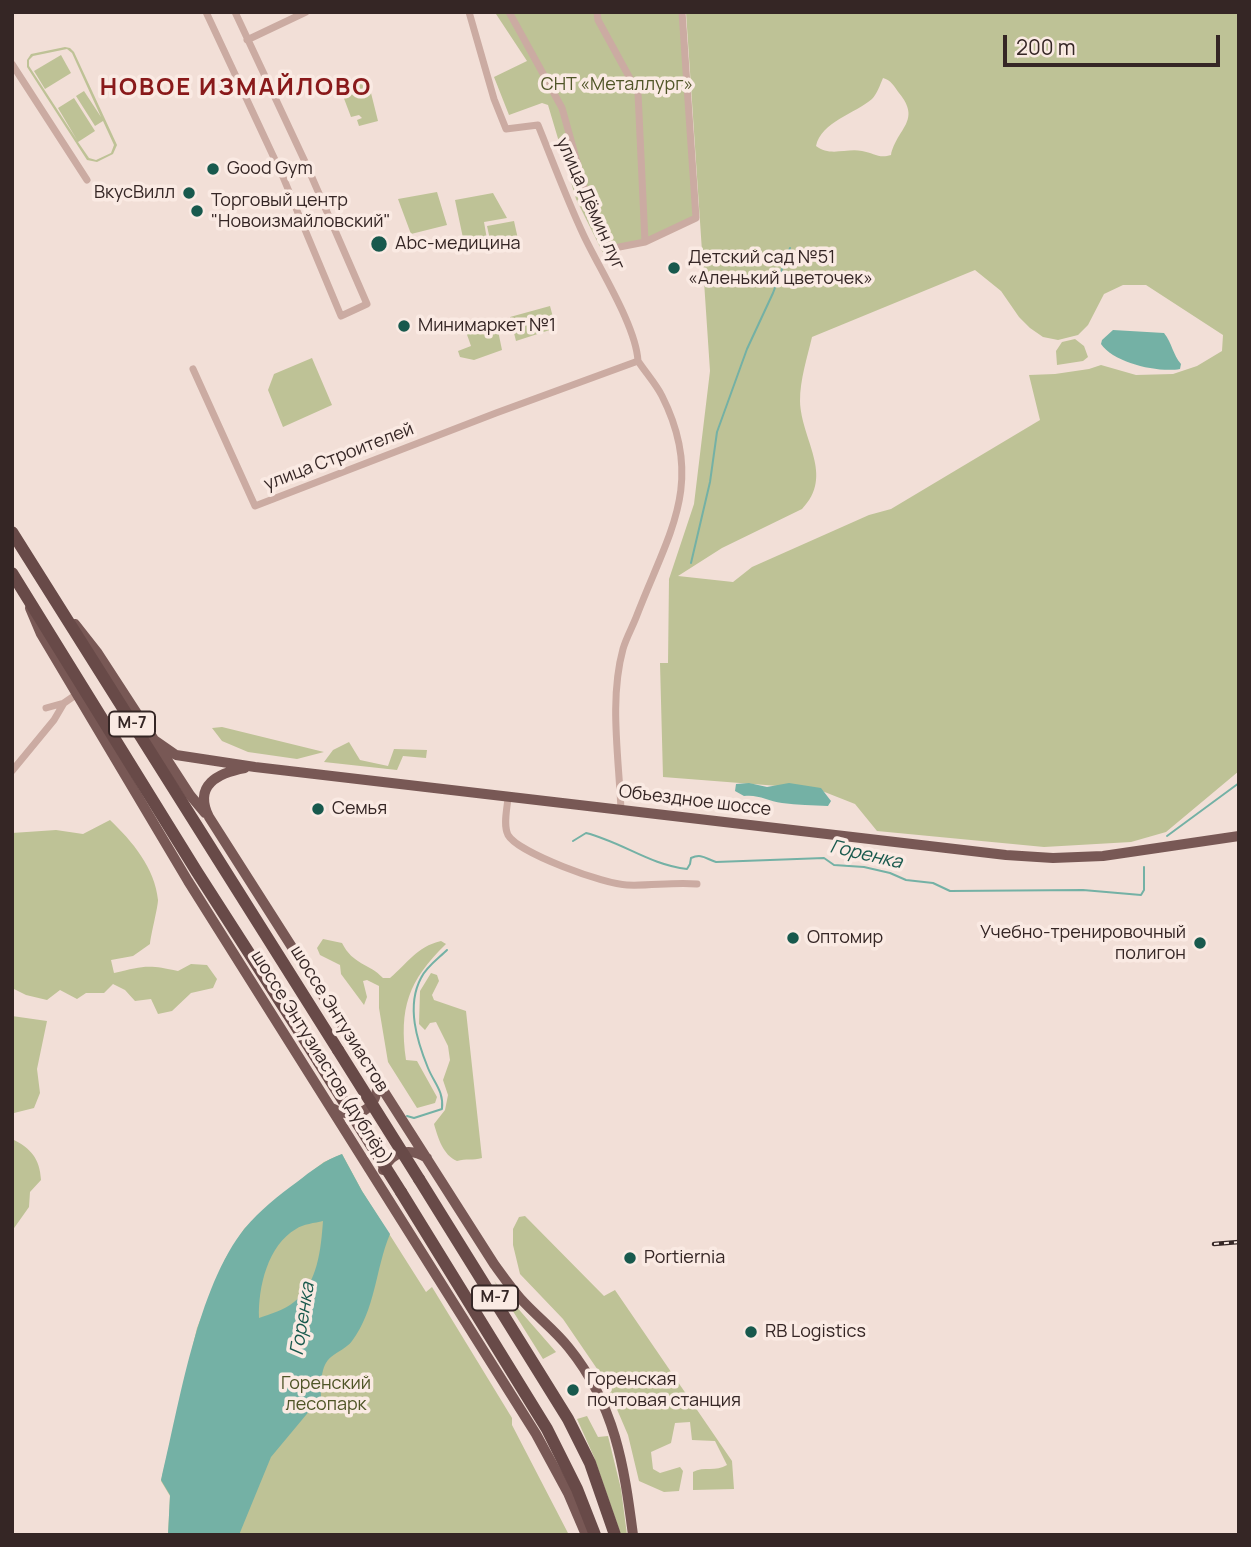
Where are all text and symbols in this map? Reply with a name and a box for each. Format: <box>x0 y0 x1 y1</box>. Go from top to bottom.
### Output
scale bar <box>1006 21 1223 65</box>
text: 200 m <box>1016 33 1076 61</box>
district label: НОВОЕ ИЗМАЙЛОВО <box>102 74 370 102</box>
park label: СНТ «Металлург» <box>541 74 693 96</box>
street label: улица Дёмин луг <box>551 134 629 274</box>
place label: Good Gym <box>227 158 313 180</box>
marker: Good Gym <box>205 161 221 177</box>
place label: ВкусВилл <box>94 182 175 204</box>
marker: ВкусВилл <box>181 185 197 201</box>
place label: Торговый центр "Новоизмайловский" <box>211 190 390 232</box>
marker: Торговый центр "Новоизмайловский" <box>189 203 205 219</box>
place label: Abc-медицина <box>395 233 521 255</box>
marker: Abc-медицина <box>369 234 389 254</box>
place label: Детский сад №51 «Аленький цветочек» <box>688 247 873 290</box>
marker: Детский сад №51 «Аленький цветочек» <box>666 260 682 276</box>
place label: Минимаркет №1 <box>418 315 556 337</box>
marker: Минимаркет №1 <box>396 318 412 334</box>
street label: улица Строителей <box>261 418 417 496</box>
road number: М-7 <box>109 712 155 736</box>
street label: Объездное шоссе <box>618 781 772 821</box>
place label: Семья <box>332 798 387 820</box>
marker: Семья <box>310 801 326 817</box>
water label: Горенка <box>828 836 904 874</box>
place label: Учебно-тренировочный полигон <box>980 922 1186 964</box>
place label: Оптомир <box>807 927 883 949</box>
marker: Оптомир <box>785 930 801 946</box>
marker: Учебно-тренировочный полигон <box>1192 935 1208 951</box>
street label: шоссе Энтузиастов <box>285 942 393 1096</box>
street label: шоссе Энтузиастов (дублёр) <box>246 947 396 1169</box>
place label: Portiernia <box>644 1247 725 1269</box>
marker: Portiernia <box>622 1250 638 1266</box>
water label: Горенка <box>286 1281 320 1357</box>
road number: М-7 <box>472 1286 518 1310</box>
place label: RB Logistics <box>765 1321 866 1343</box>
marker: RB Logistics <box>743 1324 759 1340</box>
place label: Горенская почтовая станция <box>587 1369 741 1412</box>
park label: Горенский лесопарк <box>281 1373 371 1416</box>
marker: Горенская почтовая станция <box>565 1382 581 1398</box>

